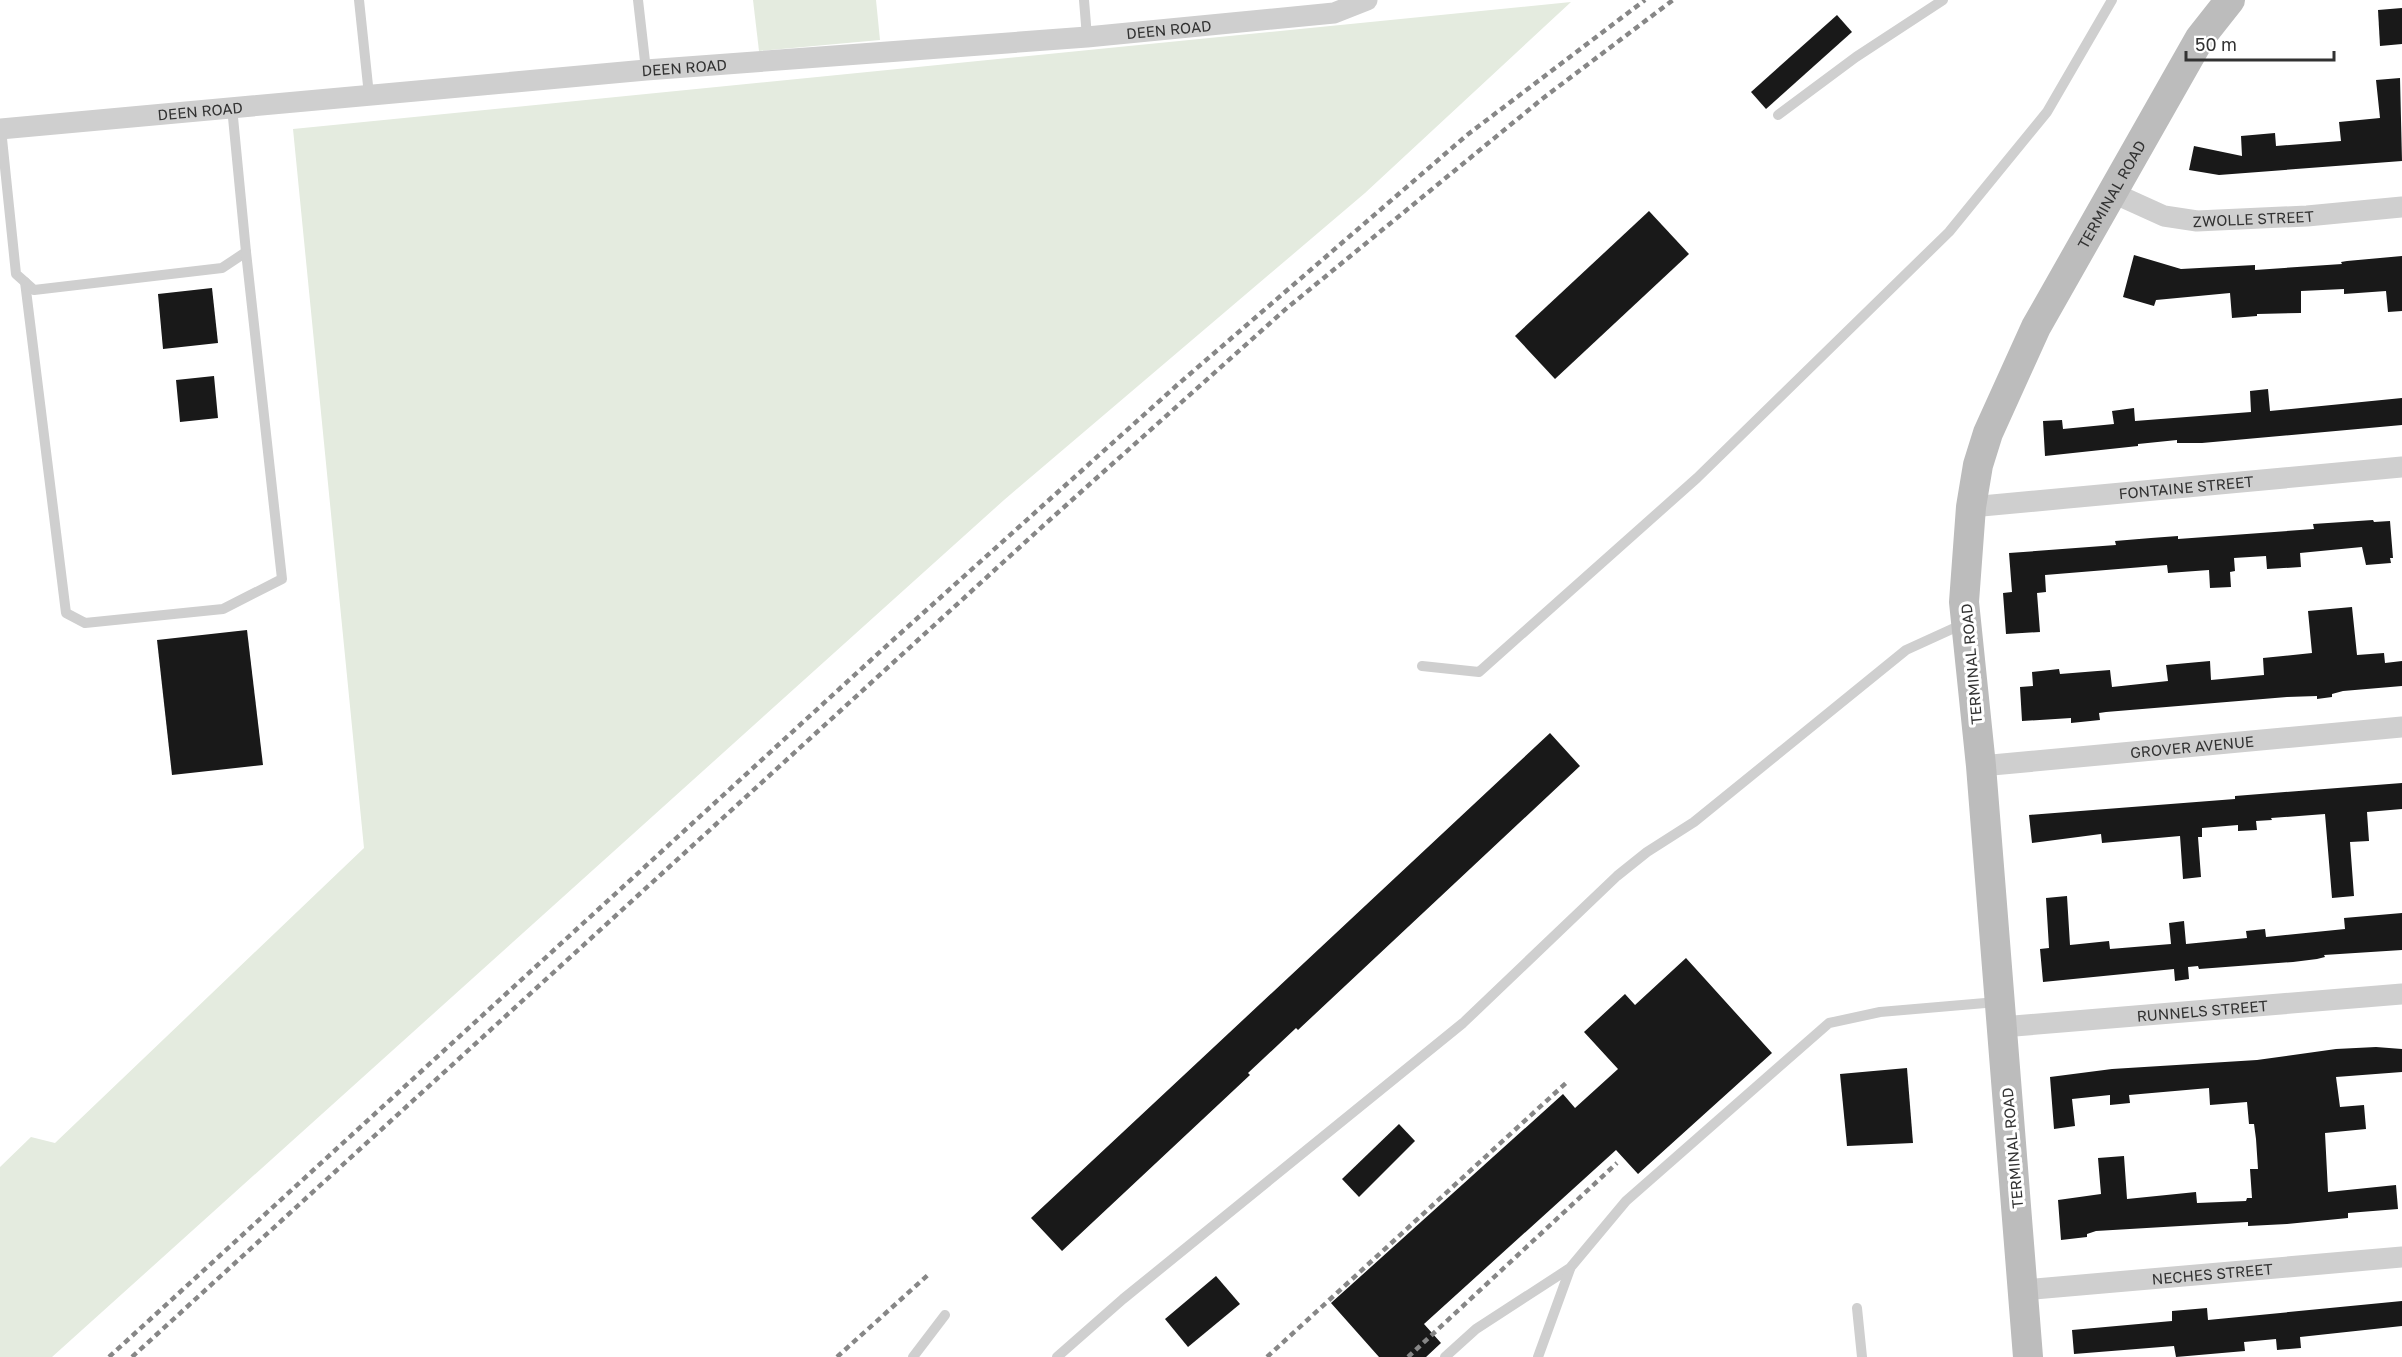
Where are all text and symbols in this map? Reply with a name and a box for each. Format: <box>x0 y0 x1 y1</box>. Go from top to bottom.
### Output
street label: DEEN ROAD <box>1125 16 1212 42</box>
scale bar <box>2186 24 2334 62</box>
text: 50 m <box>2195 33 2237 55</box>
street label: DEEN ROAD <box>641 55 728 79</box>
street label: DEEN ROAD <box>157 98 244 124</box>
street label: TERMINAL ROAD <box>2073 137 2149 252</box>
street label: ZWOLLE STREET <box>2192 206 2315 230</box>
street label: FONTAINE STREET <box>2118 472 2254 502</box>
street label: TERMINAL ROAD <box>1957 603 1985 725</box>
street label: GROVER AVENUE <box>2129 732 2255 761</box>
street label: RUNNELS STREET <box>2136 996 2269 1025</box>
street label: TERMINAL ROAD <box>1998 1087 2026 1209</box>
street label: NECHES STREET <box>2151 1259 2274 1288</box>

